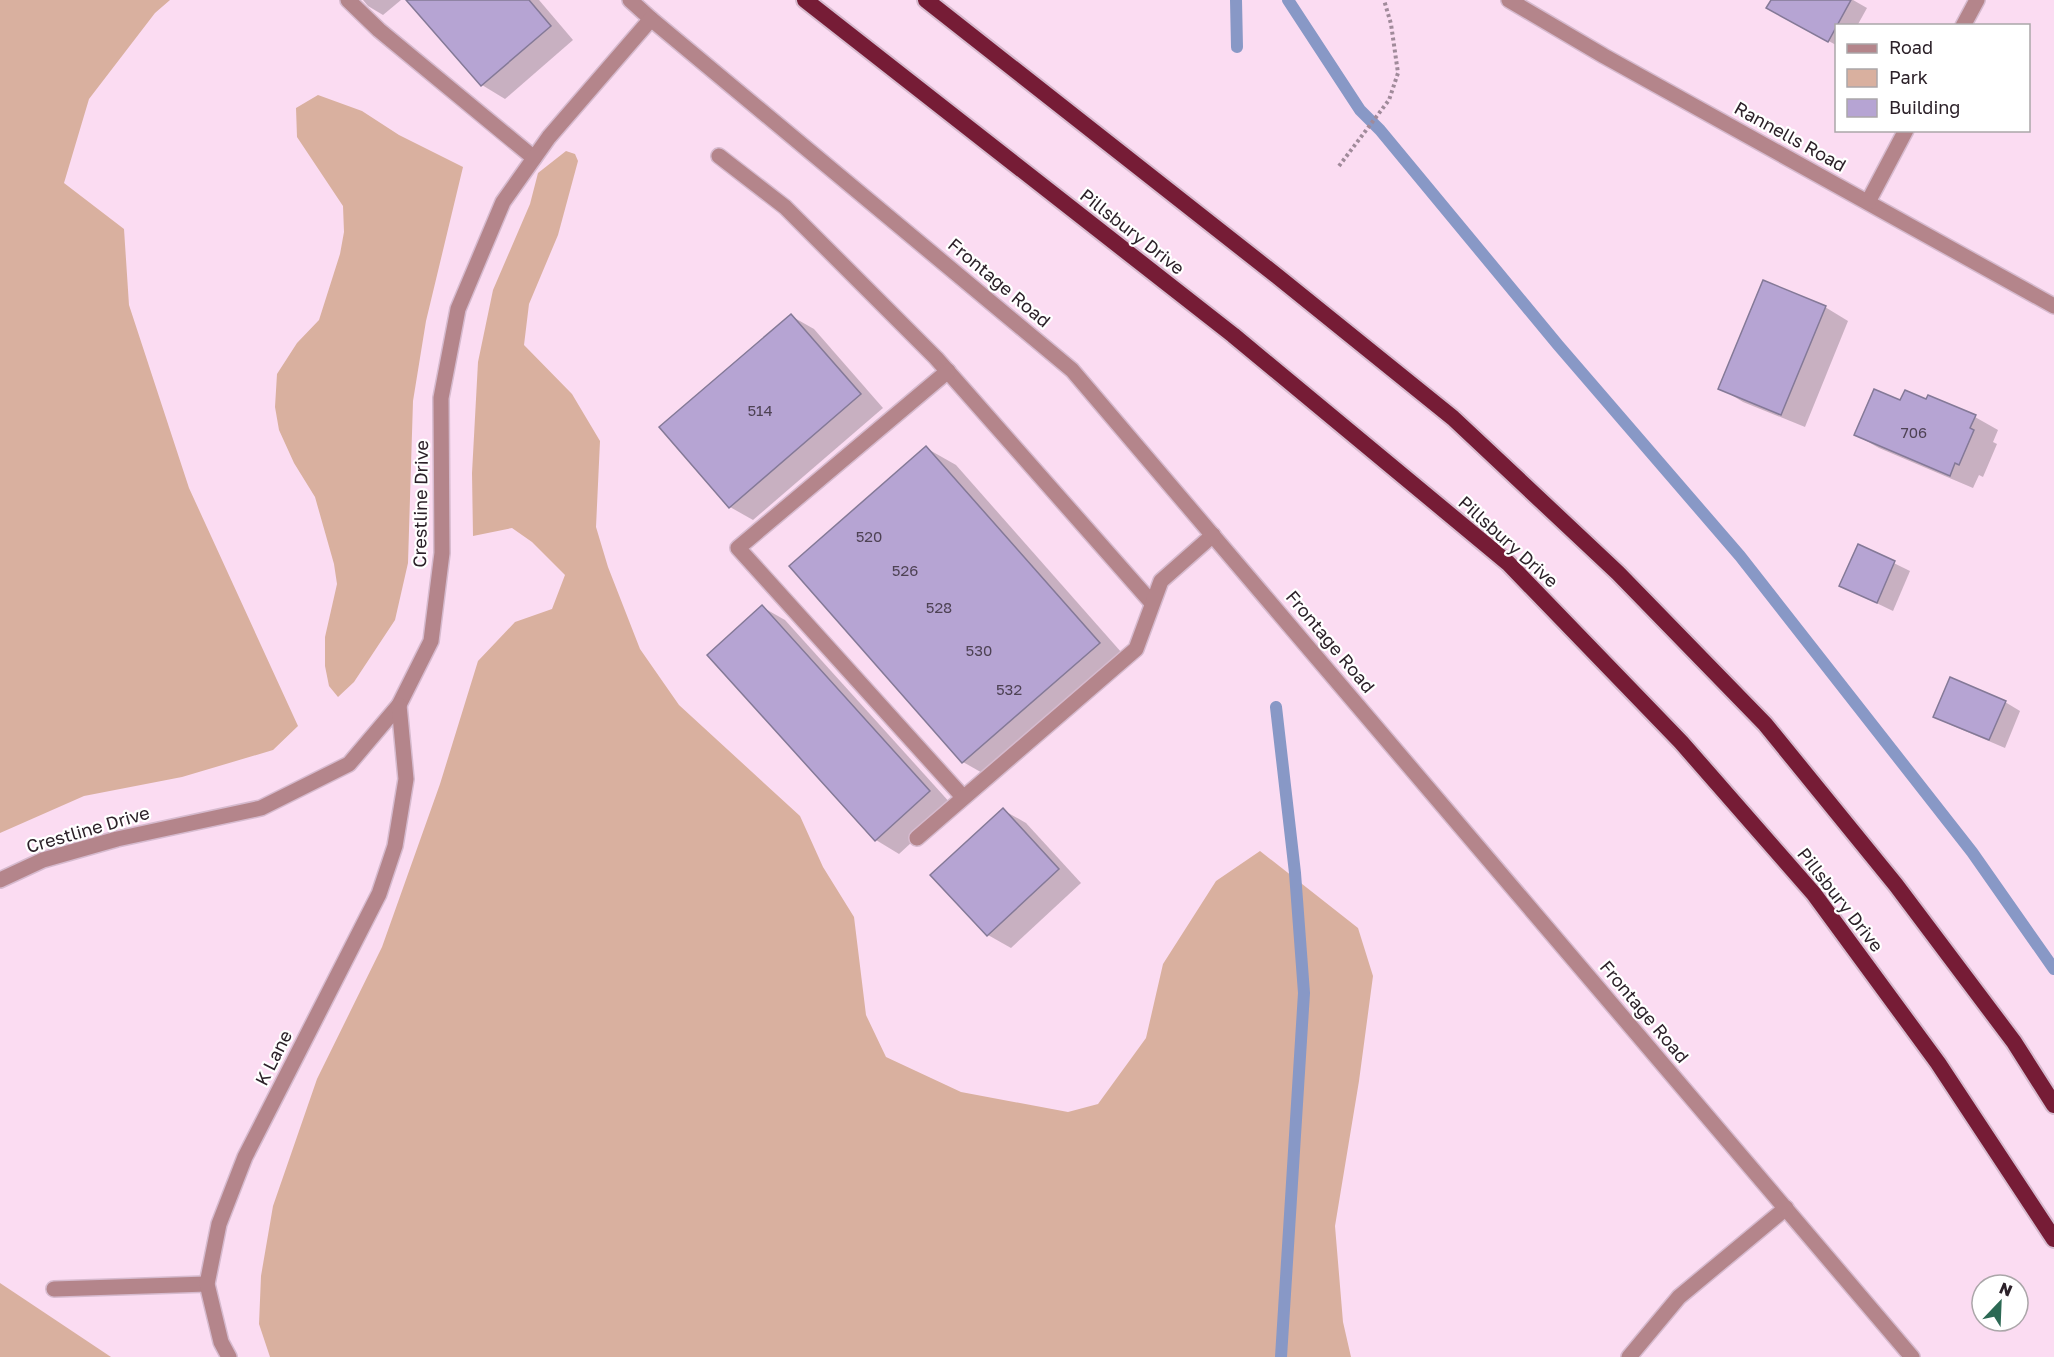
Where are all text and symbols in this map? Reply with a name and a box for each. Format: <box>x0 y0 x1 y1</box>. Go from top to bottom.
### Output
legend <box>1835 24 2030 132</box>
text: Road <box>1889 36 1933 58</box>
text: Park <box>1889 66 1928 88</box>
street label: Rannells Road <box>1731 96 1850 176</box>
text: Building <box>1889 96 1960 118</box>
street label: Pillsbury Drive <box>1076 184 1189 279</box>
street label: Frontage Road <box>944 233 1055 331</box>
house number: 514 <box>747 401 773 419</box>
house number: 706 <box>1901 423 1927 441</box>
street label: Crestline Drive <box>408 440 432 568</box>
street label: Pillsbury Drive <box>1454 491 1563 592</box>
house number: 520 <box>856 527 882 545</box>
house number: 526 <box>892 561 918 579</box>
street label: Frontage Road <box>1282 586 1380 697</box>
house number: 528 <box>926 598 952 616</box>
house number: 530 <box>966 641 992 659</box>
house number: 532 <box>996 680 1022 698</box>
street label: Crestline Drive <box>23 801 152 857</box>
street label: Pillsbury Drive <box>1793 843 1888 956</box>
street label: Frontage Road <box>1596 956 1694 1067</box>
street label: K Lane <box>250 1026 296 1089</box>
north arrow <box>1970 1273 2030 1333</box>
text: N <box>1996 1278 2015 1301</box>

